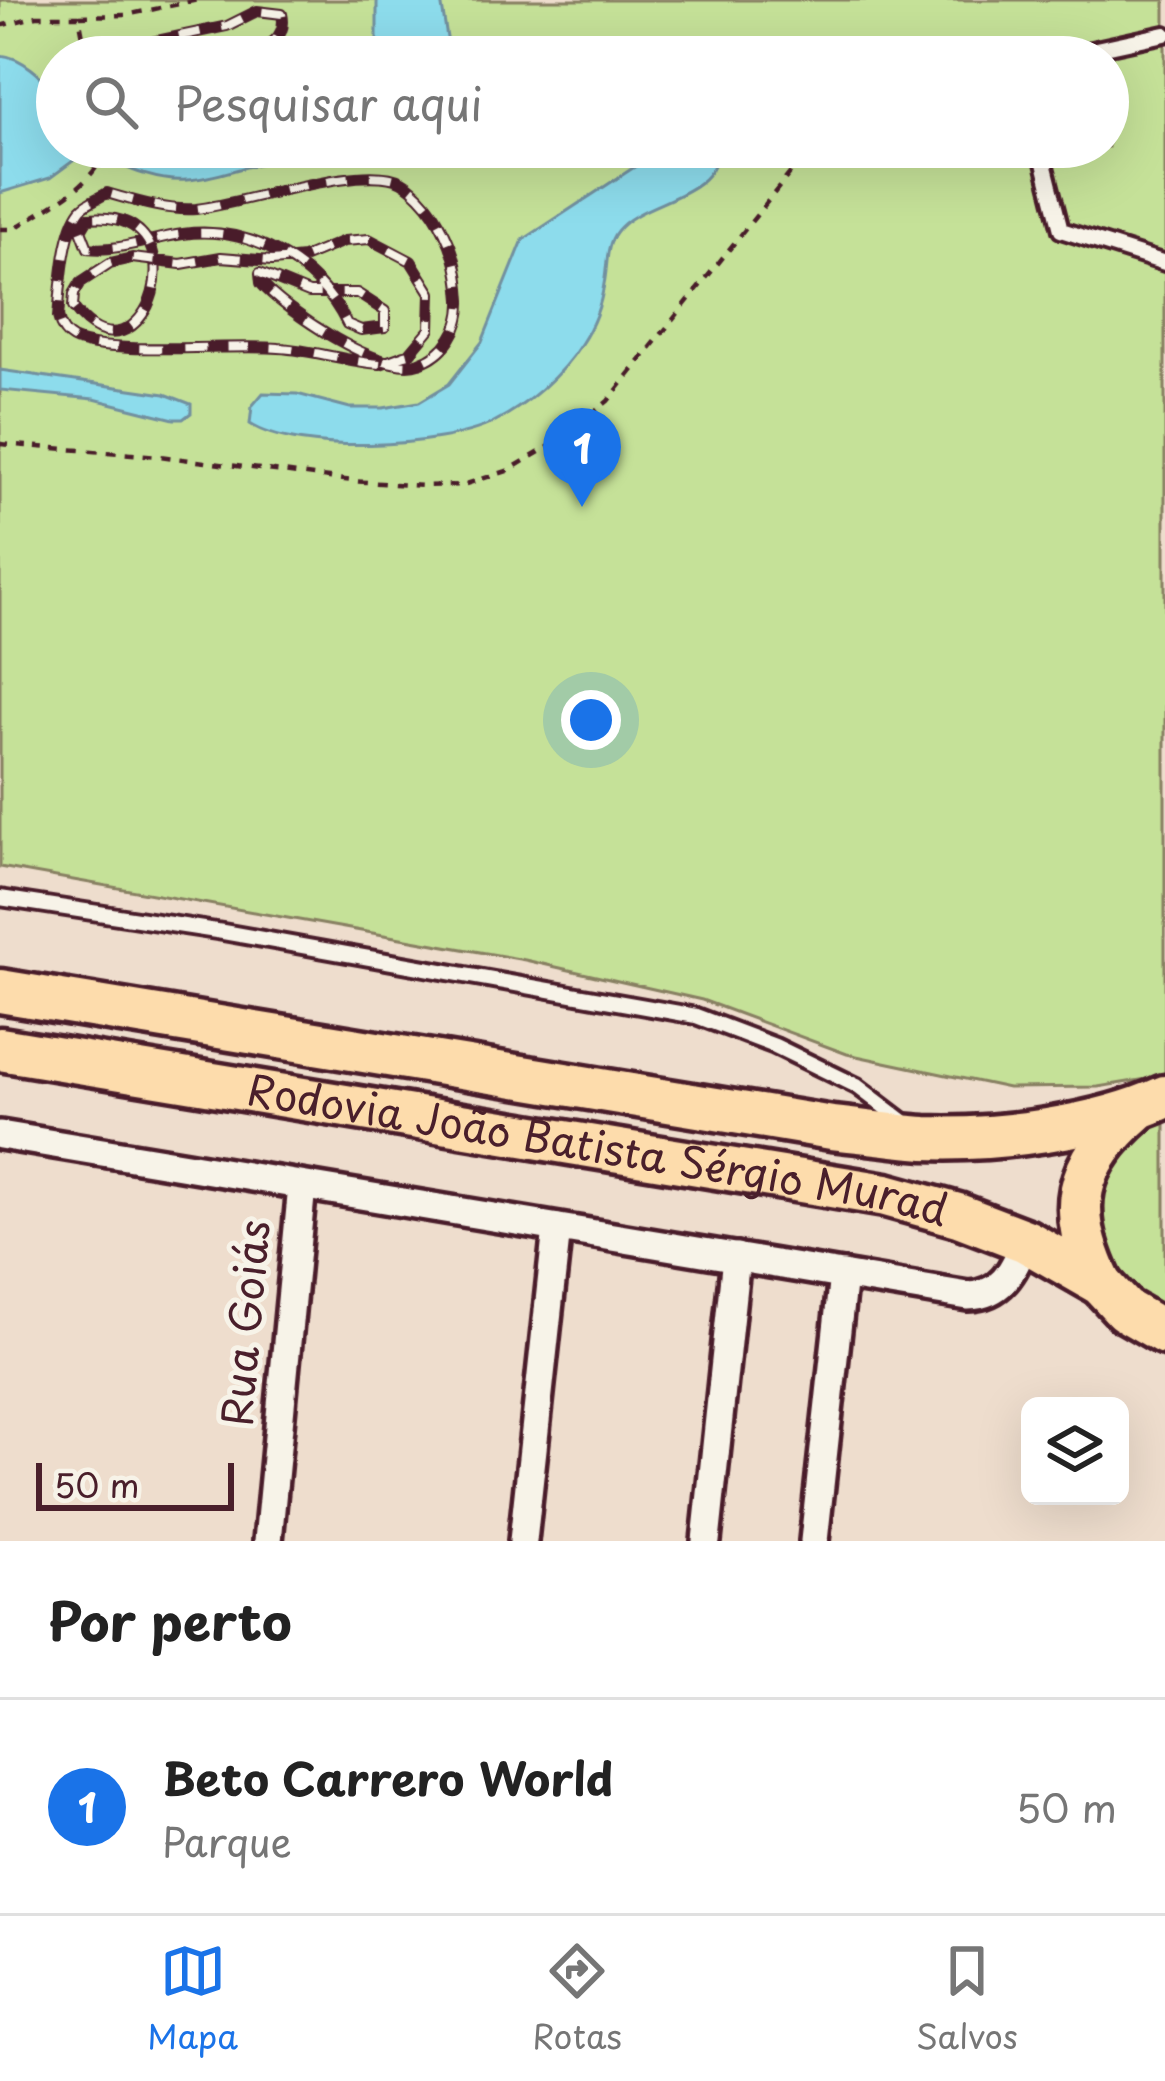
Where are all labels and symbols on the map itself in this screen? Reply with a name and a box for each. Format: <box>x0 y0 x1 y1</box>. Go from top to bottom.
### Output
pin: 1 <box>543 408 621 507</box>
your location <box>561 690 621 750</box>
street label: Rodovia João Batista Sérgio Murad <box>243 1056 956 1240</box>
street label: Rua Goiás <box>203 1217 284 1428</box>
scale bar <box>36 1457 234 1510</box>

